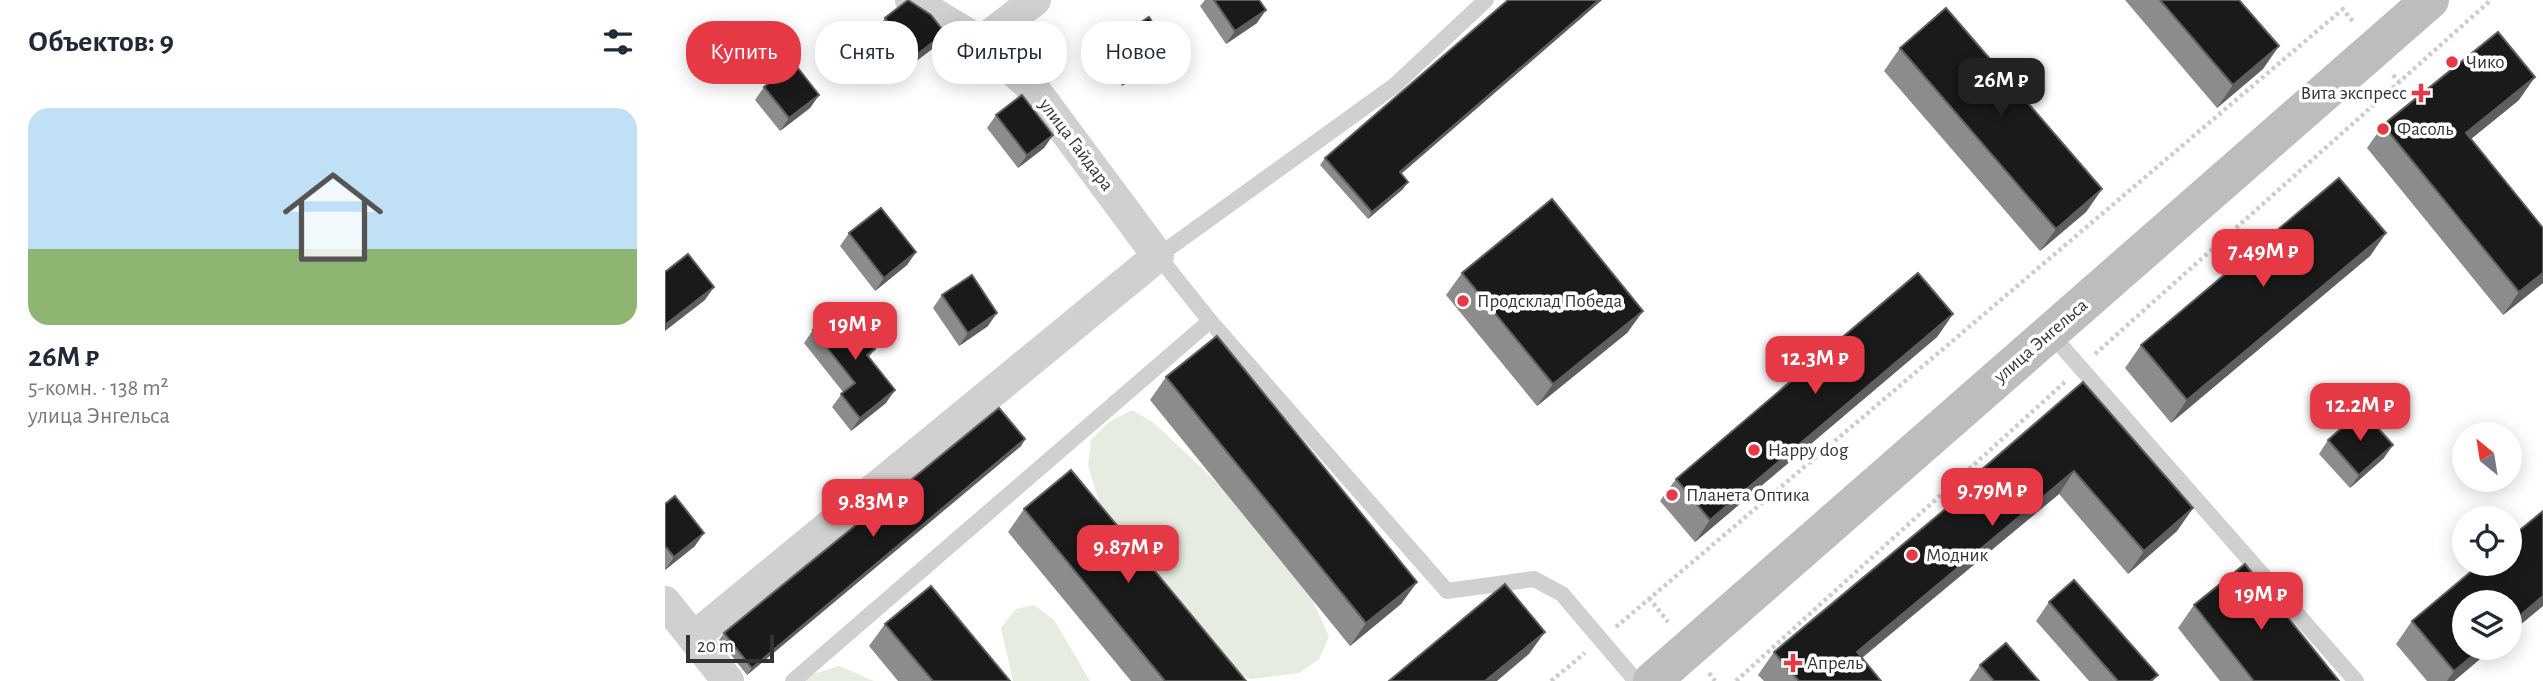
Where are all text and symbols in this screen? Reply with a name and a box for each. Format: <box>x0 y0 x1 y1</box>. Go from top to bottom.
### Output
chip: Купить <box>686 21 801 84</box>
chip: Снять <box>815 21 918 84</box>
chip: Фильтры <box>932 21 1067 84</box>
chip: Новое <box>1081 21 1191 84</box>
icon: filters <box>599 23 637 61</box>
text: Объектов: 9 <box>28 27 174 57</box>
place label: Чико <box>2466 53 2505 72</box>
marker: Чико <box>2444 54 2460 70</box>
pin: 26M ₽ <box>1952 58 2050 118</box>
text: 26M ₽ <box>1974 69 2028 92</box>
place label: Вита экспресс <box>2300 84 2407 103</box>
marker: Вита экспресс <box>2413 85 2429 101</box>
street label: улица Гайдара <box>1035 95 1117 195</box>
place label: Фасоль <box>2397 120 2453 139</box>
marker: Фасоль <box>2375 121 2391 137</box>
icon: home <box>270 154 396 280</box>
pin: 7.49M ₽ <box>2198 230 2328 289</box>
text: 7.49M ₽ <box>2228 240 2298 263</box>
place label: Продсклад Победа <box>1477 292 1623 311</box>
marker: Продсклад Победа <box>1455 293 1471 309</box>
street label: улица Энгельса <box>1990 295 2092 387</box>
pin: 19M ₽ <box>806 302 904 362</box>
text: 19M ₽ <box>829 313 881 336</box>
pin: 12.3M ₽ <box>1750 336 1880 396</box>
text: 26M ₽ <box>28 342 99 372</box>
text: 12.3M ₽ <box>1782 347 1848 370</box>
text: 5-комн. · 138 m² <box>28 377 169 400</box>
pin: 12.2M ₽ <box>2295 384 2425 443</box>
text: 12.2M ₽ <box>2326 394 2394 417</box>
text: улица Энгельса <box>28 405 170 428</box>
north arrow <box>2452 422 2522 492</box>
map controls <box>2452 422 2522 660</box>
place label: Happy dog <box>1768 441 1849 460</box>
marker: Happy dog <box>1746 442 1762 458</box>
pin: 9.79M ₽ <box>1927 468 2057 528</box>
text: 9.79M ₽ <box>1957 479 2027 502</box>
pin: 9.83M ₽ <box>808 480 938 539</box>
place label: Планета Оптика <box>1686 486 1810 505</box>
marker: Планета Оптика <box>1664 487 1680 503</box>
text: 9.83M ₽ <box>838 490 908 513</box>
button: locate <box>2452 506 2522 576</box>
pin: 9.87M ₽ <box>1063 526 1193 585</box>
text: 9.87M ₽ <box>1093 536 1163 559</box>
place label: Модник <box>1926 546 1988 565</box>
marker: Модник <box>1904 547 1920 563</box>
pin: 19M ₽ <box>2212 572 2310 632</box>
text: 19M ₽ <box>2235 583 2287 606</box>
button: layers <box>2452 590 2522 660</box>
scale bar <box>686 632 773 664</box>
text: 20 m <box>697 637 734 656</box>
place label: Апрель <box>1807 654 1863 673</box>
marker: Апрель <box>1785 655 1801 671</box>

